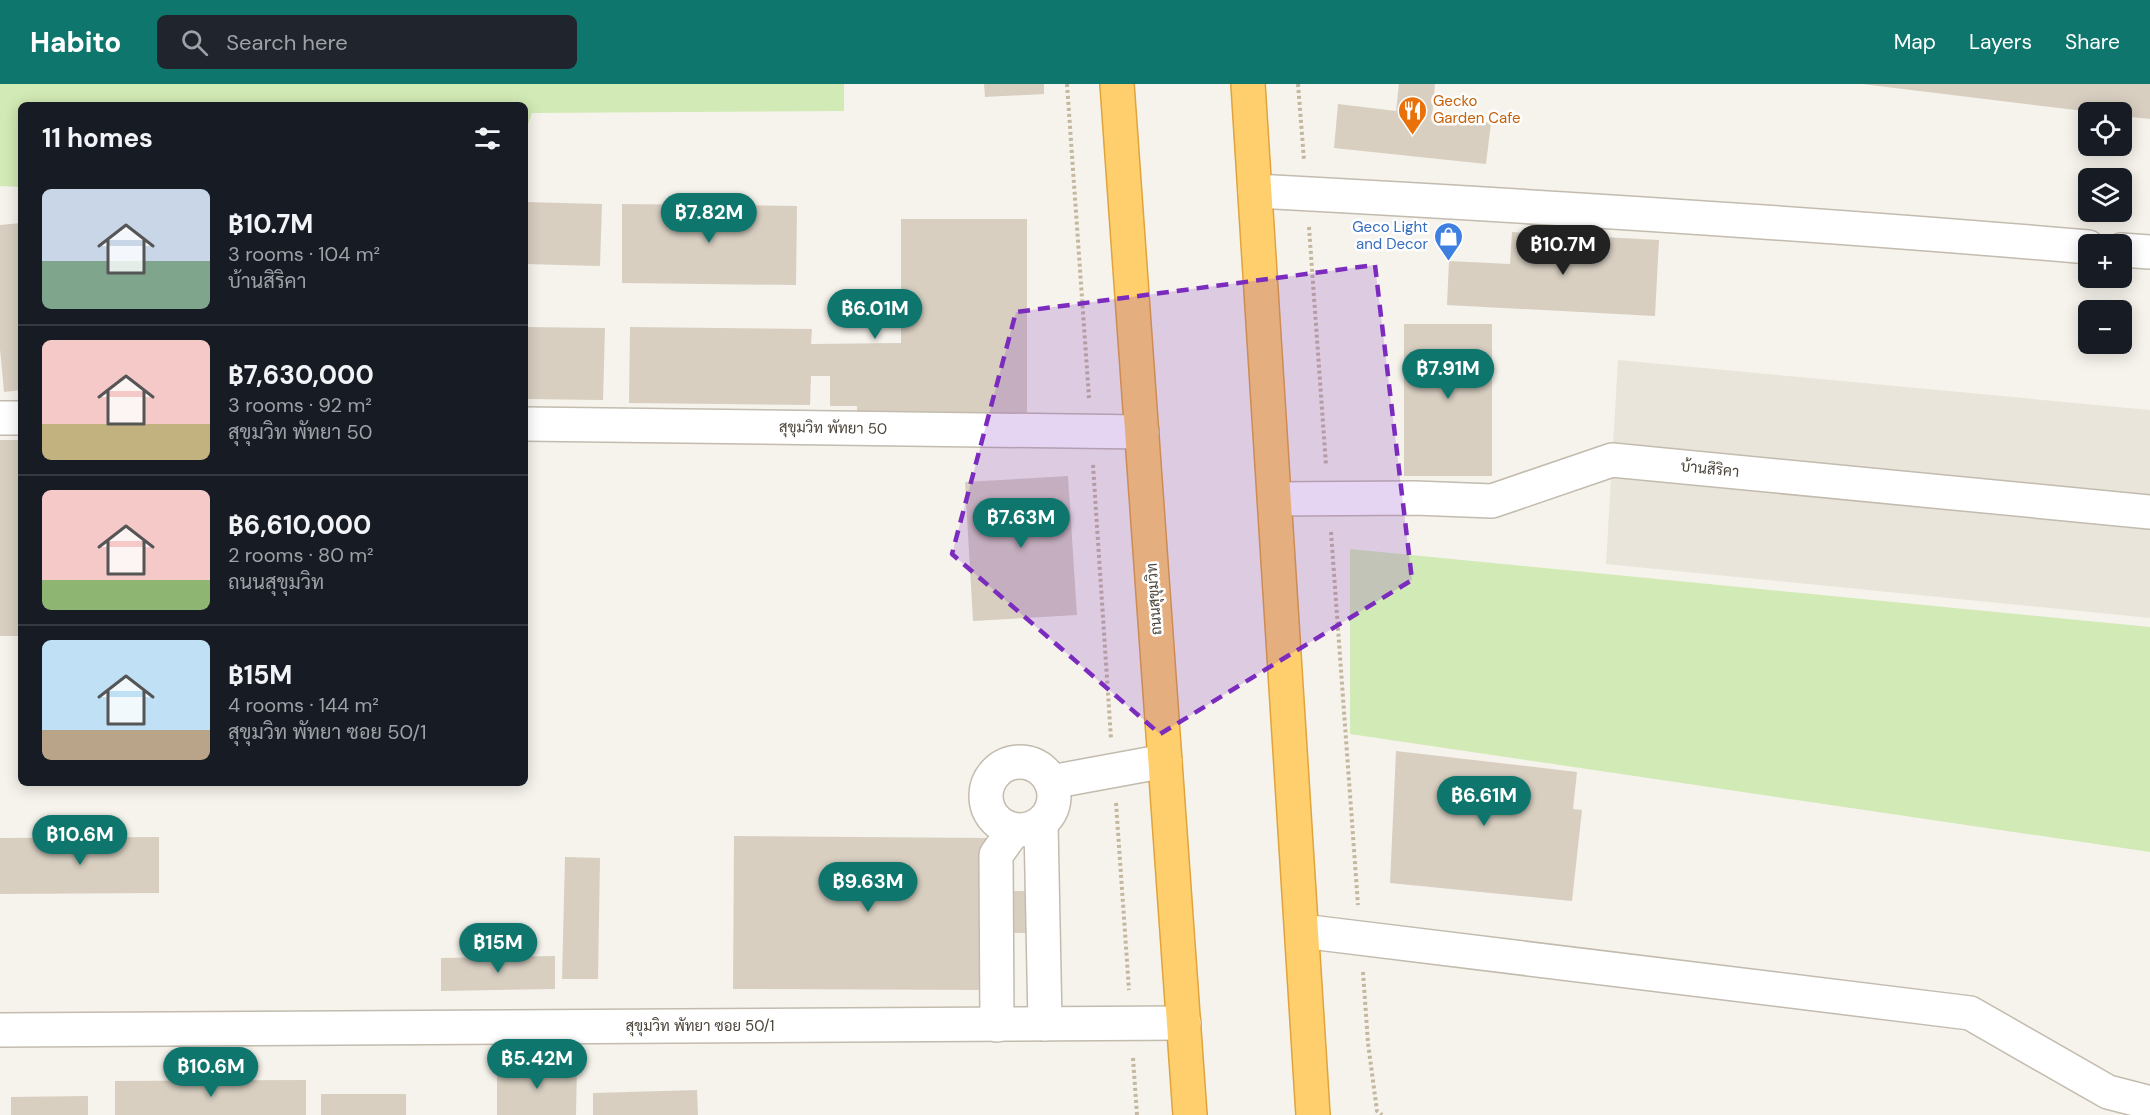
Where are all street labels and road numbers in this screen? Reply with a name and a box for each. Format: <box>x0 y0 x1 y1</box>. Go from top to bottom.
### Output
street label: สุขุมวิท พัทยา 50 <box>779 417 887 440</box>
street label: บ้านสิริคา <box>1680 456 1740 482</box>
street label: ถนนสุขุมวิท <box>1142 562 1167 636</box>
street label: สุขุมวิท พัทยา ซอย 50/1 <box>626 1016 774 1037</box>

